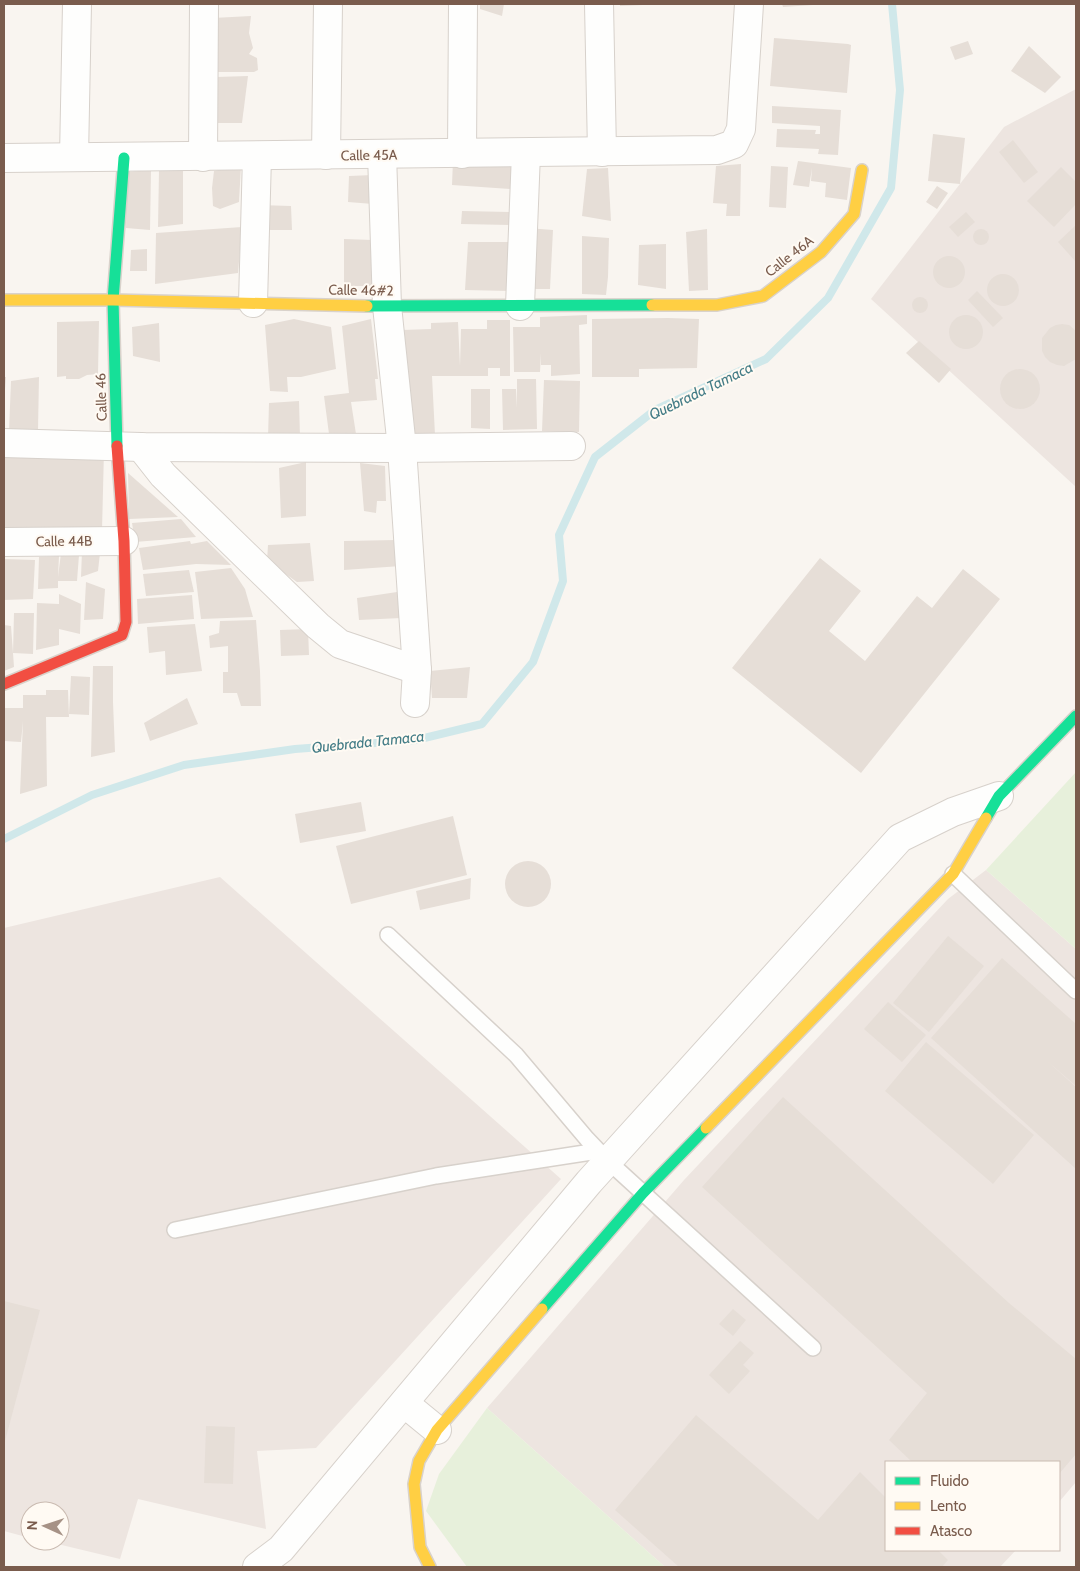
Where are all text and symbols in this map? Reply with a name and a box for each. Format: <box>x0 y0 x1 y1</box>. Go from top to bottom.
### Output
street label: Calle 45A <box>341 146 398 164</box>
street label: Calle 46A <box>761 231 817 281</box>
street label: Calle 46#2 <box>328 280 394 300</box>
water label: Quebrada Tamaca <box>646 358 756 424</box>
street label: Calle 46 <box>91 373 111 421</box>
street label: Calle 44B <box>35 532 93 550</box>
water label: Quebrada Tamaca <box>311 727 425 757</box>
legend <box>885 1461 1060 1551</box>
text: Fluido <box>930 1472 969 1490</box>
text: Lento <box>930 1497 967 1515</box>
north arrow <box>20 1501 70 1551</box>
text: N <box>23 1520 41 1531</box>
text: Atasco <box>930 1522 972 1540</box>

